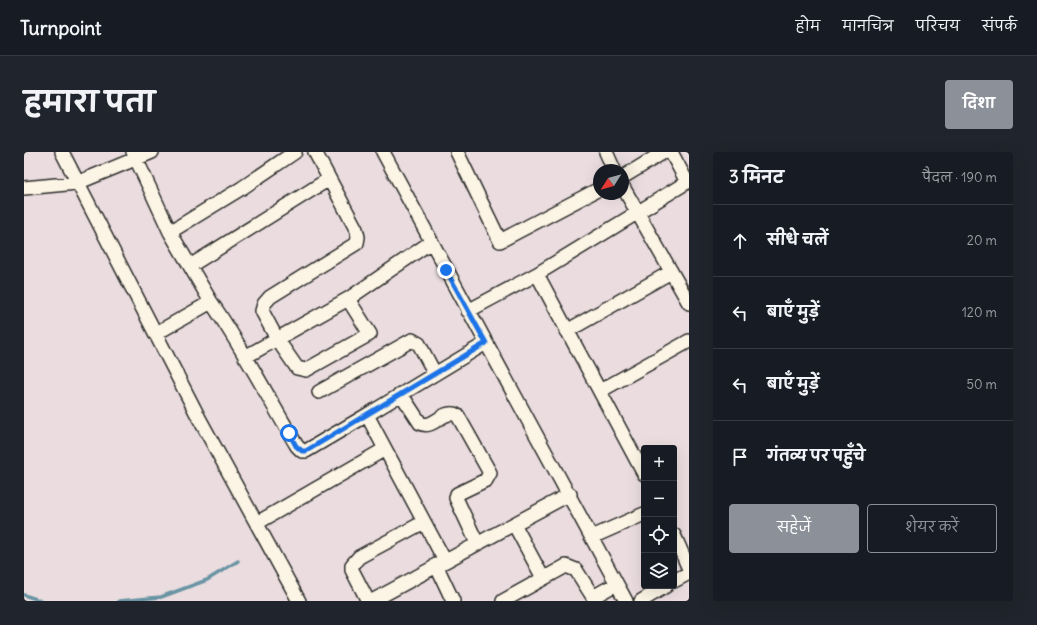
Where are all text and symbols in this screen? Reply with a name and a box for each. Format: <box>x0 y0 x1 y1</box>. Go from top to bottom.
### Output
text: Turnpoint <box>20 16 101 40</box>
text: होम <box>796 17 820 35</box>
text: मानचित्र <box>842 17 894 35</box>
text: परिचय <box>916 17 960 35</box>
text: संपर्क <box>982 17 1017 35</box>
button: दिशा <box>945 80 1013 129</box>
text: हमारा पता <box>24 84 155 120</box>
north arrow <box>593 164 629 200</box>
text: 3 मिनट <box>729 166 784 188</box>
text: पैदल · 190 m <box>922 169 997 186</box>
icon: ahead <box>729 230 751 252</box>
text: सीधे चलें <box>767 230 828 249</box>
text: 20 m <box>967 232 997 249</box>
route end <box>437 261 455 279</box>
icon: left <box>729 302 751 324</box>
text: बाएँ मुड़ें <box>767 302 819 321</box>
text: 120 m <box>962 304 997 321</box>
icon: left <box>729 374 751 396</box>
text: बाएँ मुड़ें <box>767 374 819 393</box>
text: 50 m <box>966 376 997 393</box>
route start <box>280 424 298 442</box>
map controls <box>641 445 677 589</box>
button: + <box>641 445 677 481</box>
icon: arrive <box>729 446 751 468</box>
text: गंतव्य पर पहुँचे <box>767 446 865 465</box>
button: − <box>641 481 677 517</box>
button: सहेजें <box>729 504 859 553</box>
button: शेयर करें <box>867 504 997 553</box>
button: locate <box>641 517 677 553</box>
button: layers <box>641 553 677 589</box>

